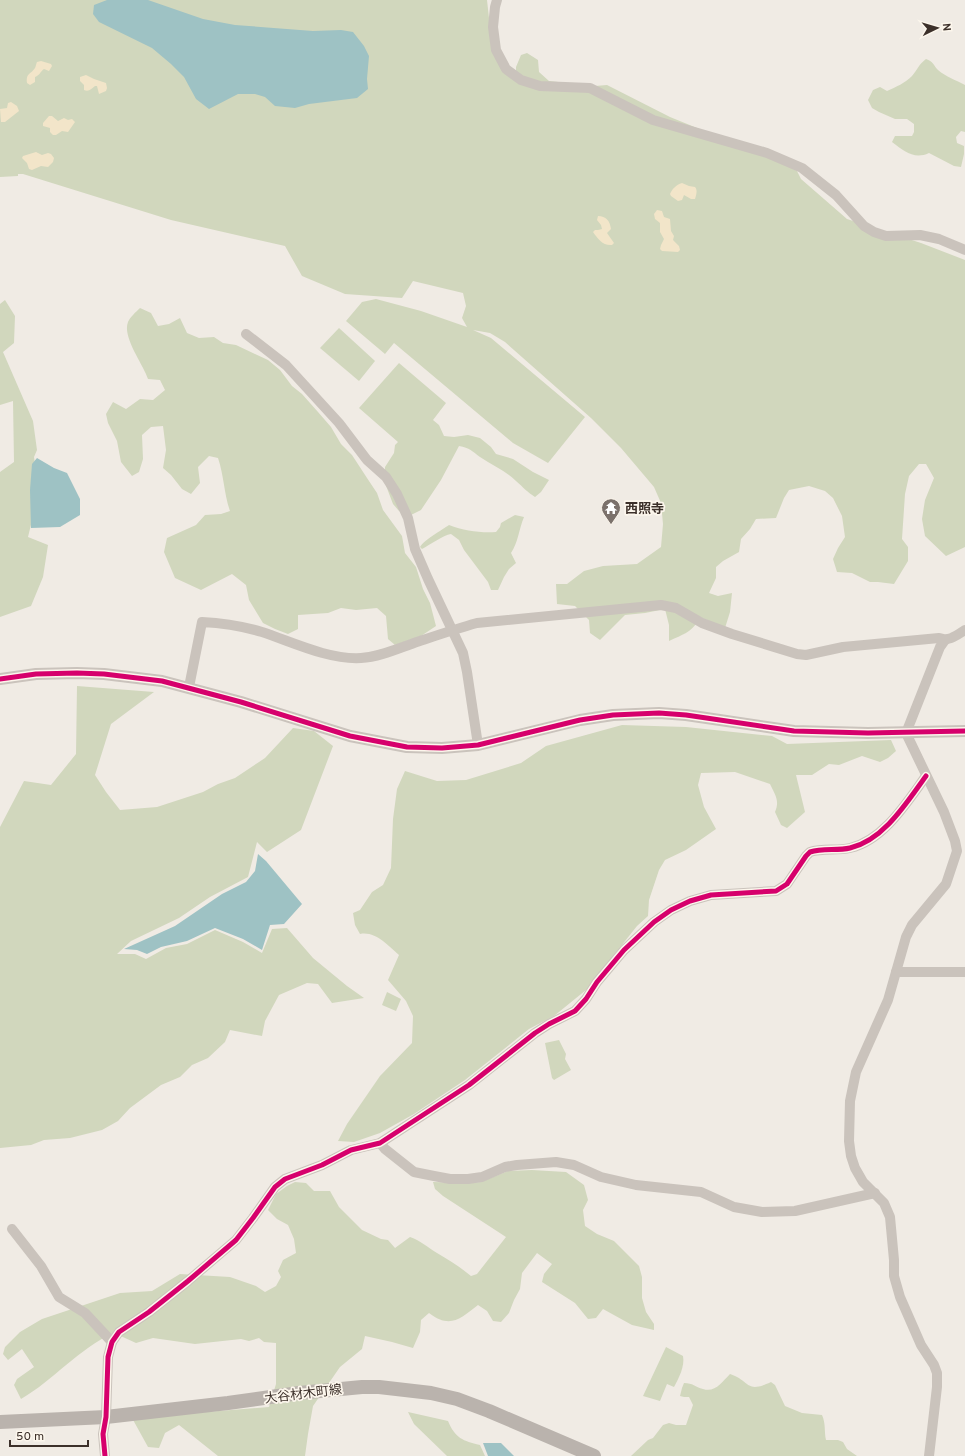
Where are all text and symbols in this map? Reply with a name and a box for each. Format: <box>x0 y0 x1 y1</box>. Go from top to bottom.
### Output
north arrow <box>917 8 957 48</box>
text: N <box>939 23 953 32</box>
temple icon: 西照寺 <box>600 497 622 525</box>
place label: 西照寺 <box>625 501 664 518</box>
street label: 大谷材木町線 <box>263 1381 343 1408</box>
scale bar <box>10 1422 88 1448</box>
text: 50 m <box>16 1429 44 1445</box>

